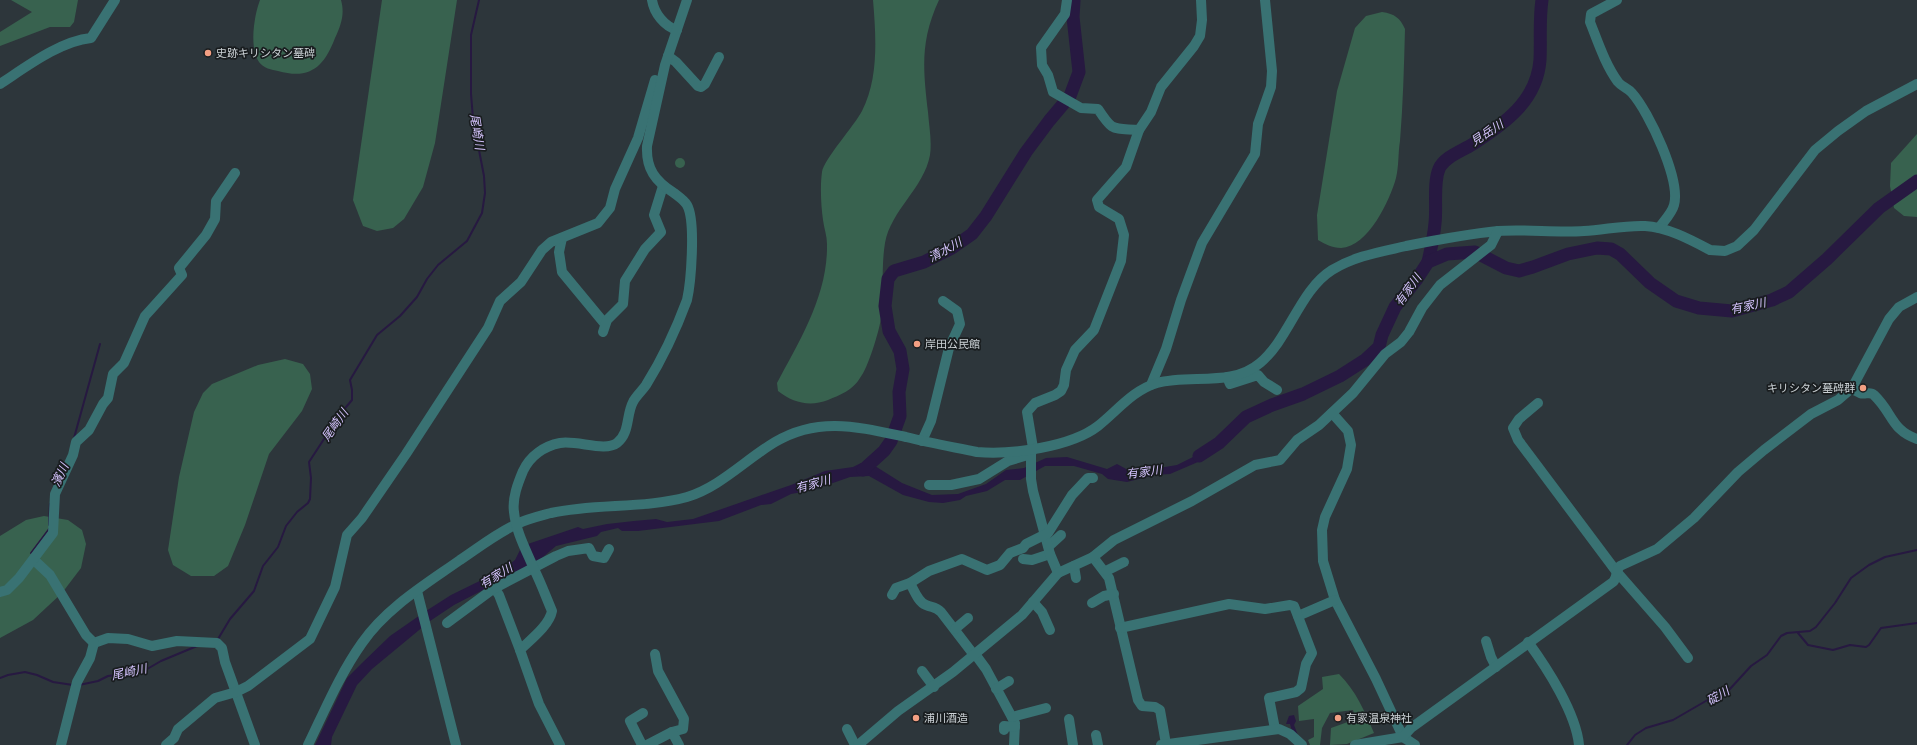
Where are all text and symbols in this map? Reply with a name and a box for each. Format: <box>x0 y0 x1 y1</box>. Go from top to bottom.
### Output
place label: 史跡キリシタン墓碑 <box>216 47 315 60</box>
marker: 史跡キリシタン墓碑 <box>203 48 213 58</box>
water label: 尾崎川 <box>466 113 487 153</box>
water label: 見岳川 <box>1468 116 1508 150</box>
water label: 清水川 <box>926 234 966 266</box>
water label: 有家川 <box>1392 270 1426 309</box>
water label: 有家川 <box>1729 295 1769 318</box>
place label: 岸田公民館 <box>925 338 980 351</box>
marker: 岸田公民館 <box>912 339 922 349</box>
place label: キリシタン墓碑群 <box>1767 382 1855 395</box>
marker: キリシタン墓碑群 <box>1858 383 1868 393</box>
water label: 尾崎川 <box>319 405 353 444</box>
water label: 濱川 <box>49 459 73 489</box>
water label: 有家川 <box>1125 463 1165 482</box>
water label: 有家川 <box>794 472 834 496</box>
water label: 有家川 <box>477 560 517 592</box>
water label: 尾崎川 <box>110 661 150 684</box>
water label: 碇川 <box>1704 683 1734 709</box>
place label: 浦川酒造 <box>924 712 968 725</box>
place label: 有家温泉神社 <box>1346 712 1412 725</box>
marker: 浦川酒造 <box>911 713 921 723</box>
marker: 有家温泉神社 <box>1333 713 1343 723</box>

